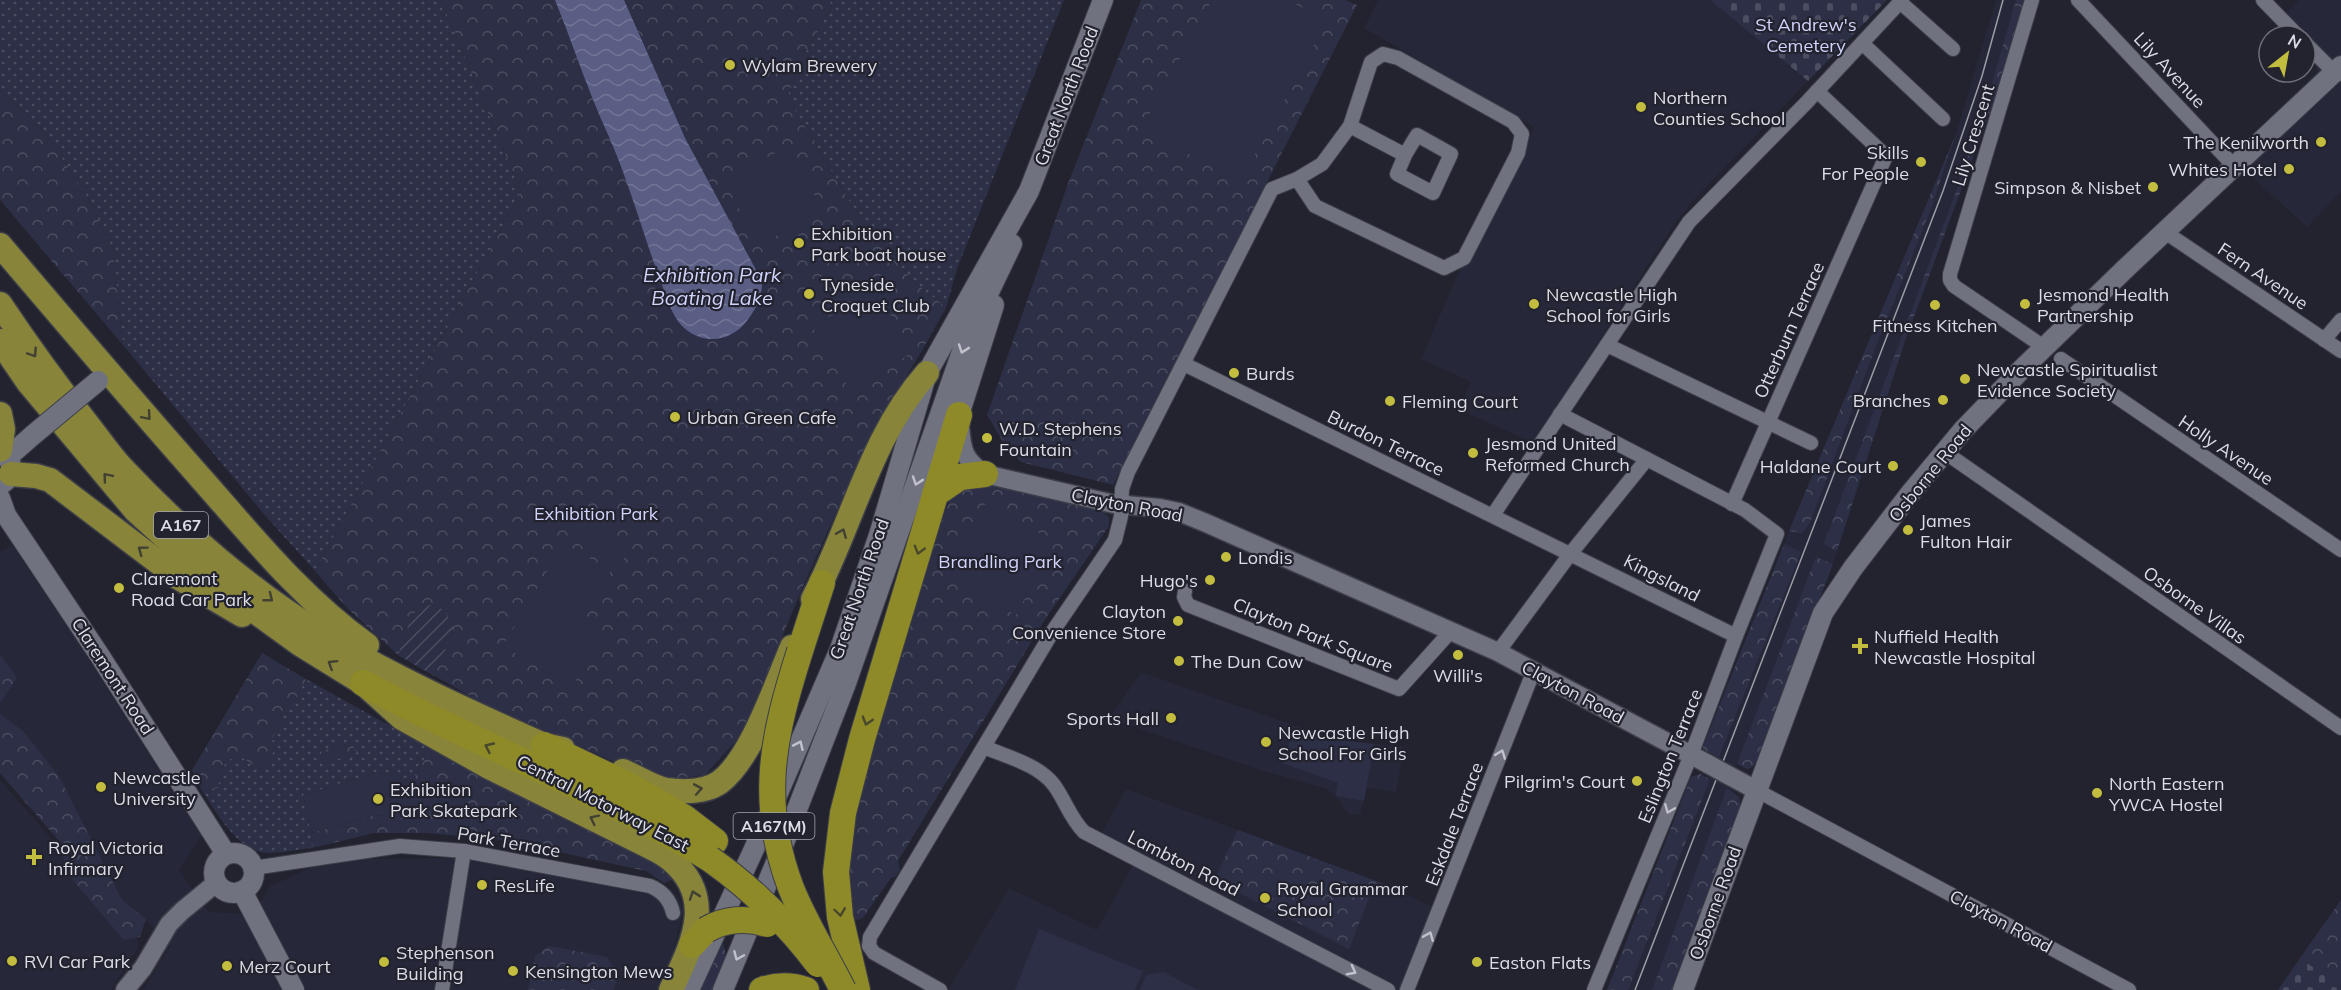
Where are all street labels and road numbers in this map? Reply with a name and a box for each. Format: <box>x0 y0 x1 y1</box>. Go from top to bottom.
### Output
street label: Great North Road <box>1029 23 1103 169</box>
street label: Lily Avenue <box>2129 27 2211 113</box>
street label: Lily Crescent <box>1947 81 1999 189</box>
street label: Fern Avenue <box>2213 237 2313 315</box>
street label: Otterburn Terrace <box>1749 258 1829 402</box>
street label: Burdon Terrace <box>1324 405 1448 481</box>
street label: Holly Avenue <box>2174 410 2278 490</box>
street label: Osborne Road <box>1883 419 1977 527</box>
street label: Clayton Road <box>1069 483 1185 527</box>
road number: A167 <box>154 512 208 538</box>
street label: Great North Road <box>824 515 894 663</box>
street label: Kingsland <box>1620 549 1704 607</box>
street label: Osborne Villas <box>2139 561 2251 649</box>
street label: Clayton Park Square <box>1230 592 1396 678</box>
street label: Claremont Road <box>66 613 160 739</box>
street label: Clayton Road <box>1518 655 1628 729</box>
street label: Eslington Terrace <box>1633 686 1707 826</box>
street label: Central Motorway East <box>513 749 693 857</box>
street label: Eskdale Terrace <box>1420 759 1488 889</box>
road number: A167(M) <box>734 813 814 839</box>
street label: Park Terrace <box>456 822 562 862</box>
street label: Lambton Road <box>1124 825 1244 901</box>
street label: Osborne Road <box>1684 843 1746 963</box>
street label: Clayton Road <box>1946 884 2056 958</box>

